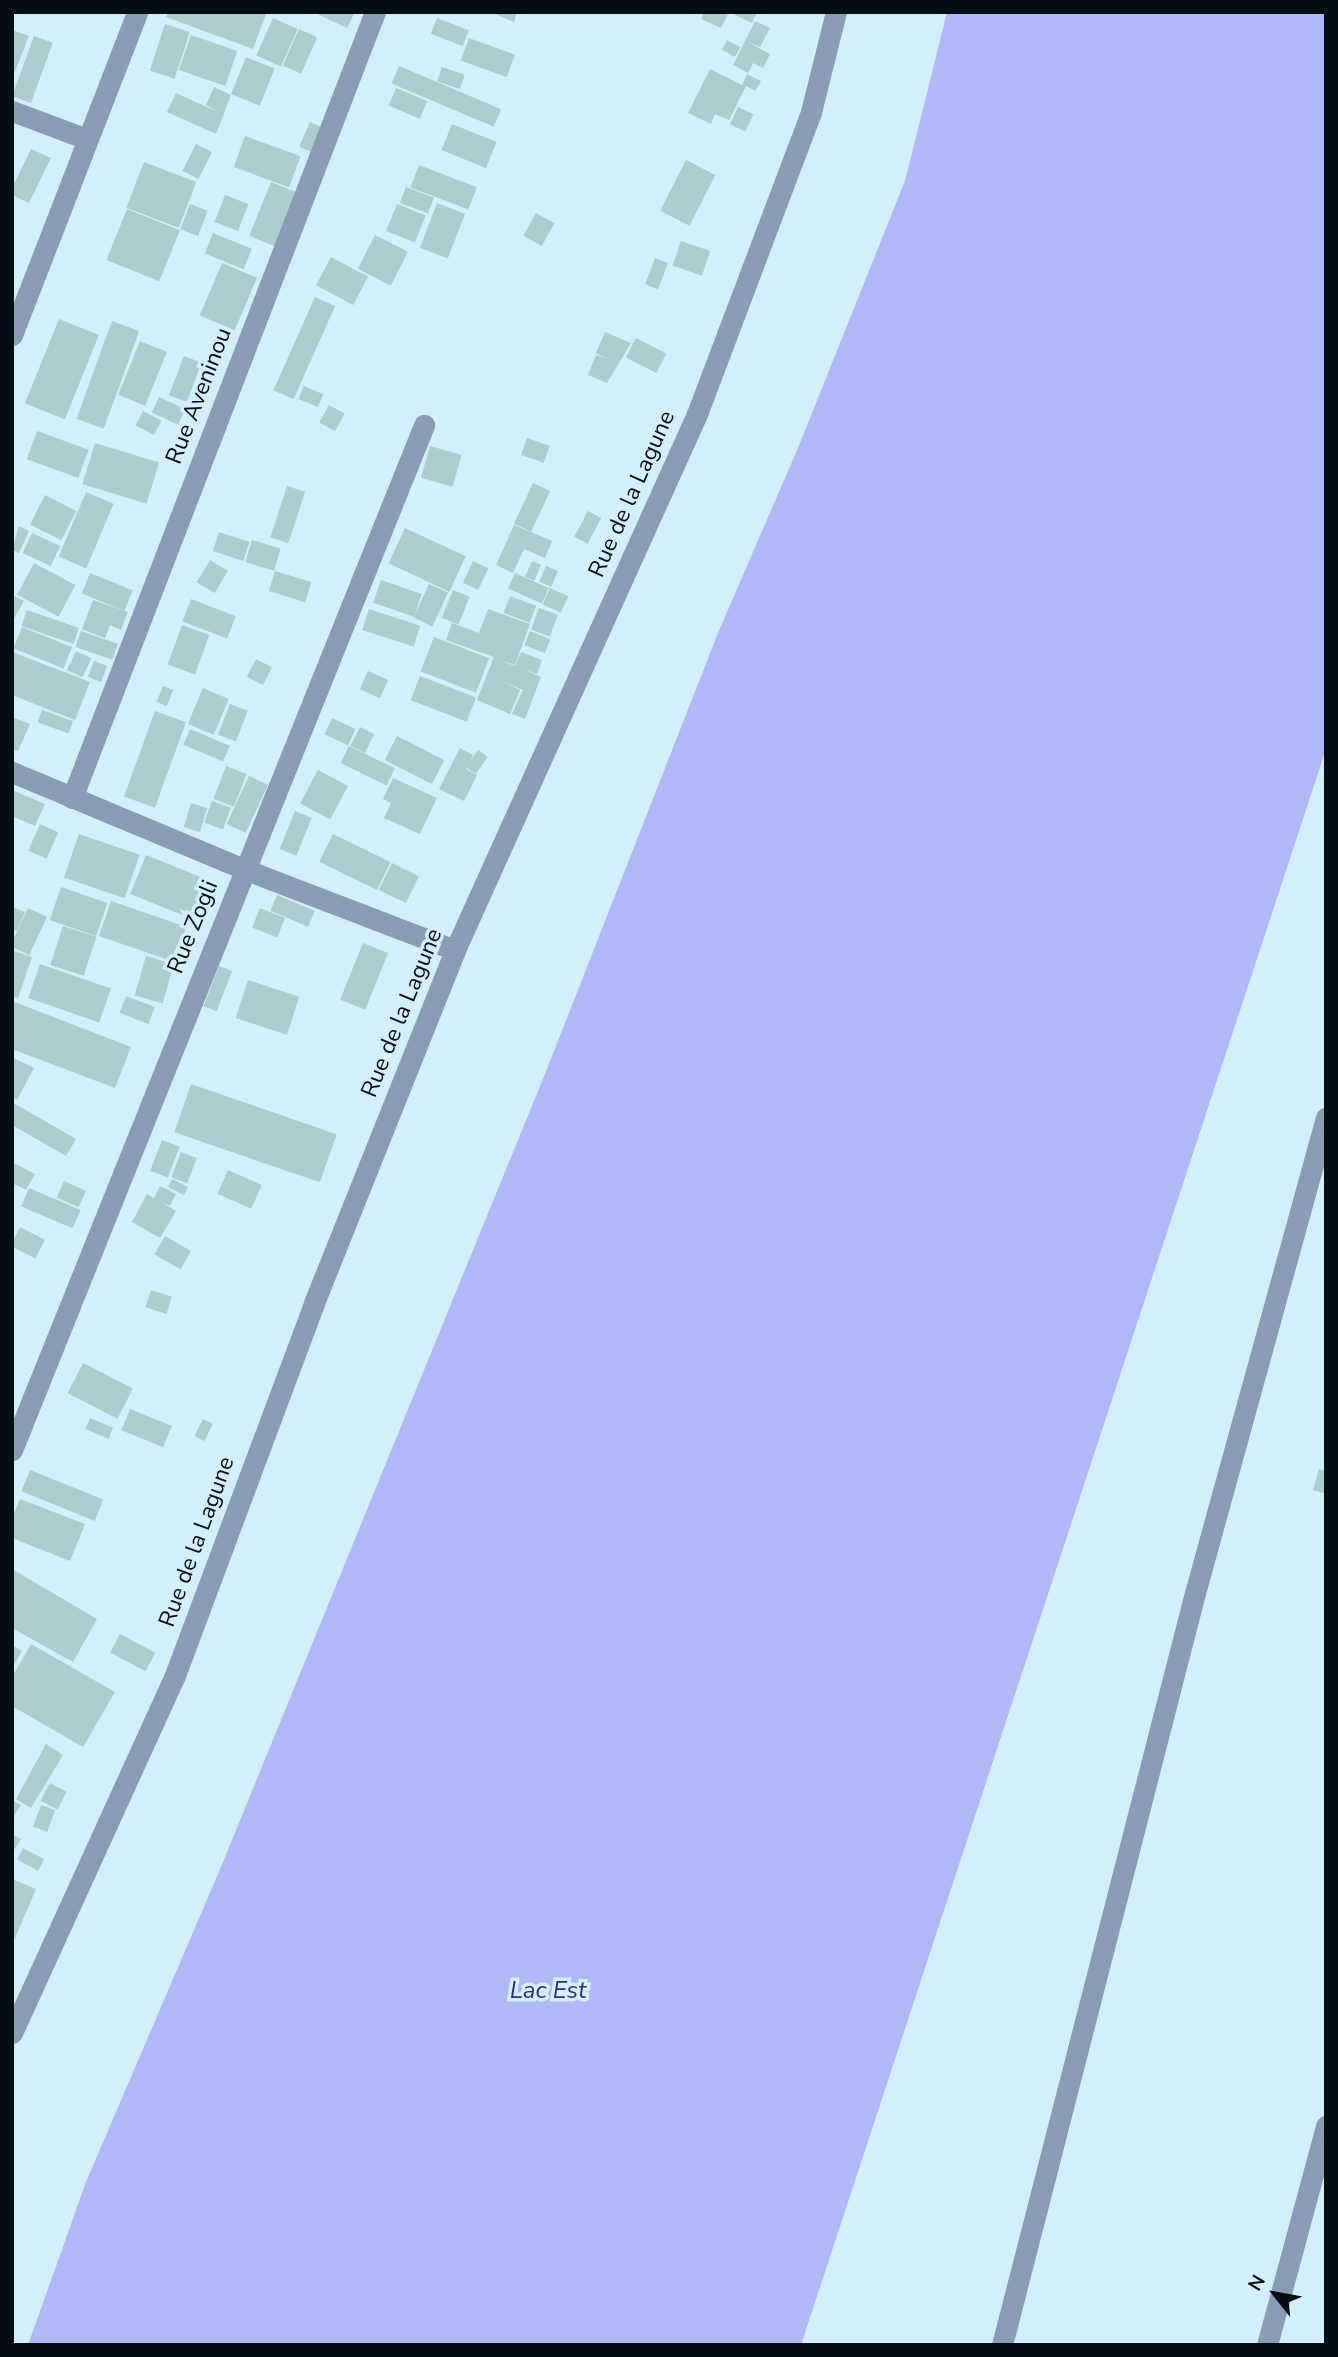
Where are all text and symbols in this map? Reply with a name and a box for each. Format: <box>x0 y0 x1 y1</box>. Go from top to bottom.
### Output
street label: Rue Aveninou <box>160 324 238 468</box>
street label: Rue de la Lagune <box>583 407 681 581</box>
street label: Rue Zogli <box>162 876 224 978</box>
street label: Rue de la Lagune <box>356 925 448 1101</box>
street label: Rue de la Lagune <box>153 1453 241 1631</box>
water label: Lac Est <box>510 1977 586 2005</box>
north arrow <box>1240 2259 1310 2329</box>
text: N <box>1242 2270 1272 2296</box>

